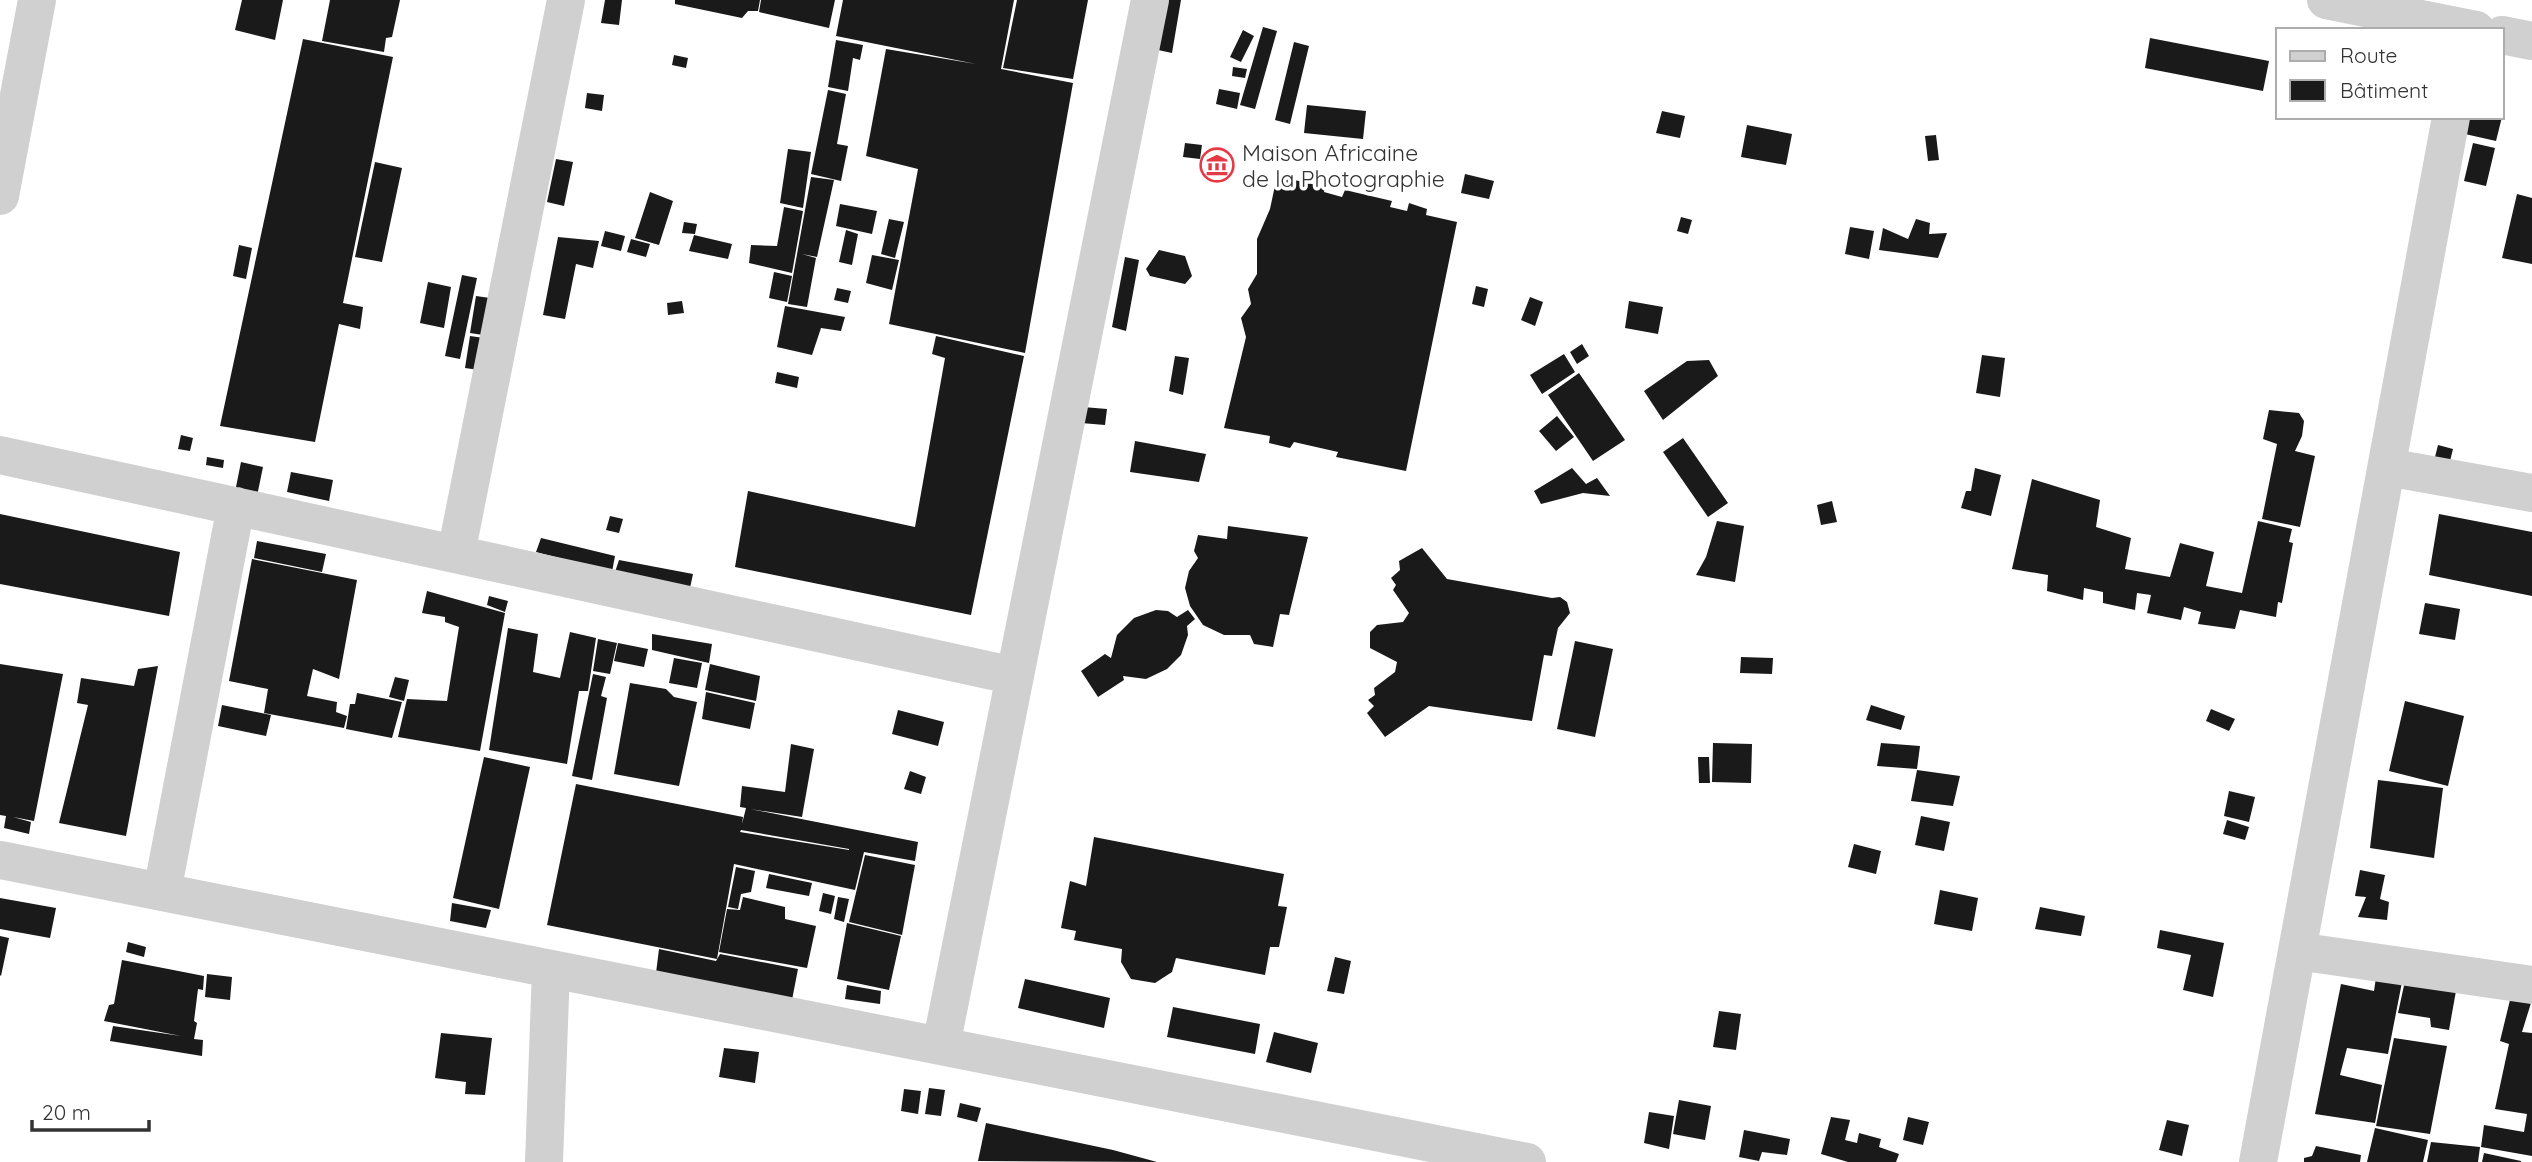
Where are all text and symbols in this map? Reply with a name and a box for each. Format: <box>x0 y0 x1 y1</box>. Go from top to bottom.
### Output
legend <box>2276 28 2504 119</box>
text: Route <box>2340 42 2397 68</box>
text: Bâtiment <box>2340 77 2428 103</box>
place label: Maison Africaine de la Photographie <box>1242 138 1445 193</box>
museum icon: Maison Africaine de la Photographie <box>1198 146 1236 184</box>
scale bar <box>32 1088 149 1132</box>
text: 20 m <box>42 1099 91 1125</box>

